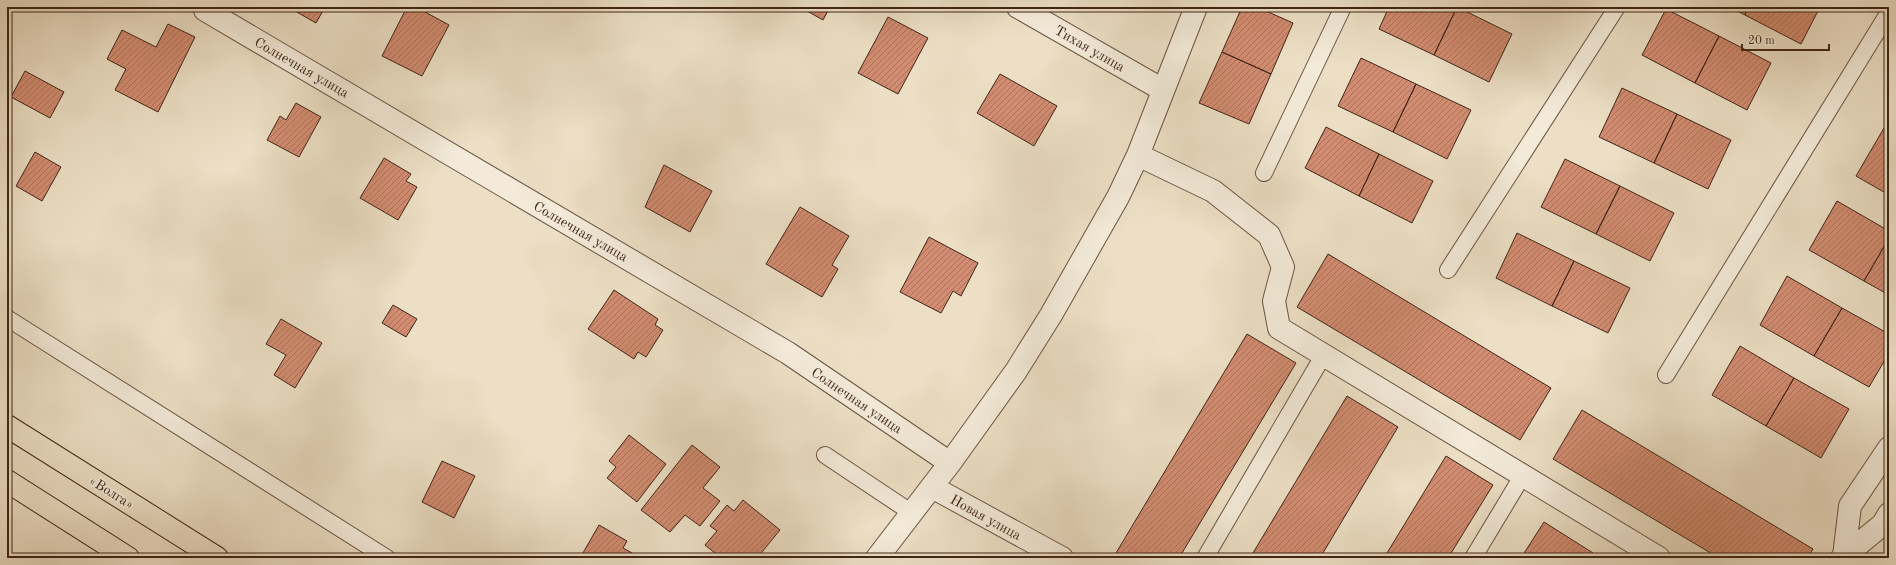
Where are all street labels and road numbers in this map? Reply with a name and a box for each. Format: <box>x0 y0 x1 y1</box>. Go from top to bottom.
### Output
street label: Тихая улица <box>1052 23 1127 75</box>
street label: Солнечная улица <box>252 35 351 100</box>
street label: Солнечная улица <box>531 199 630 264</box>
street label: Солнечная улица <box>809 365 904 436</box>
street label: «Волга» <box>87 474 136 512</box>
street label: Новая улица <box>948 493 1023 543</box>

